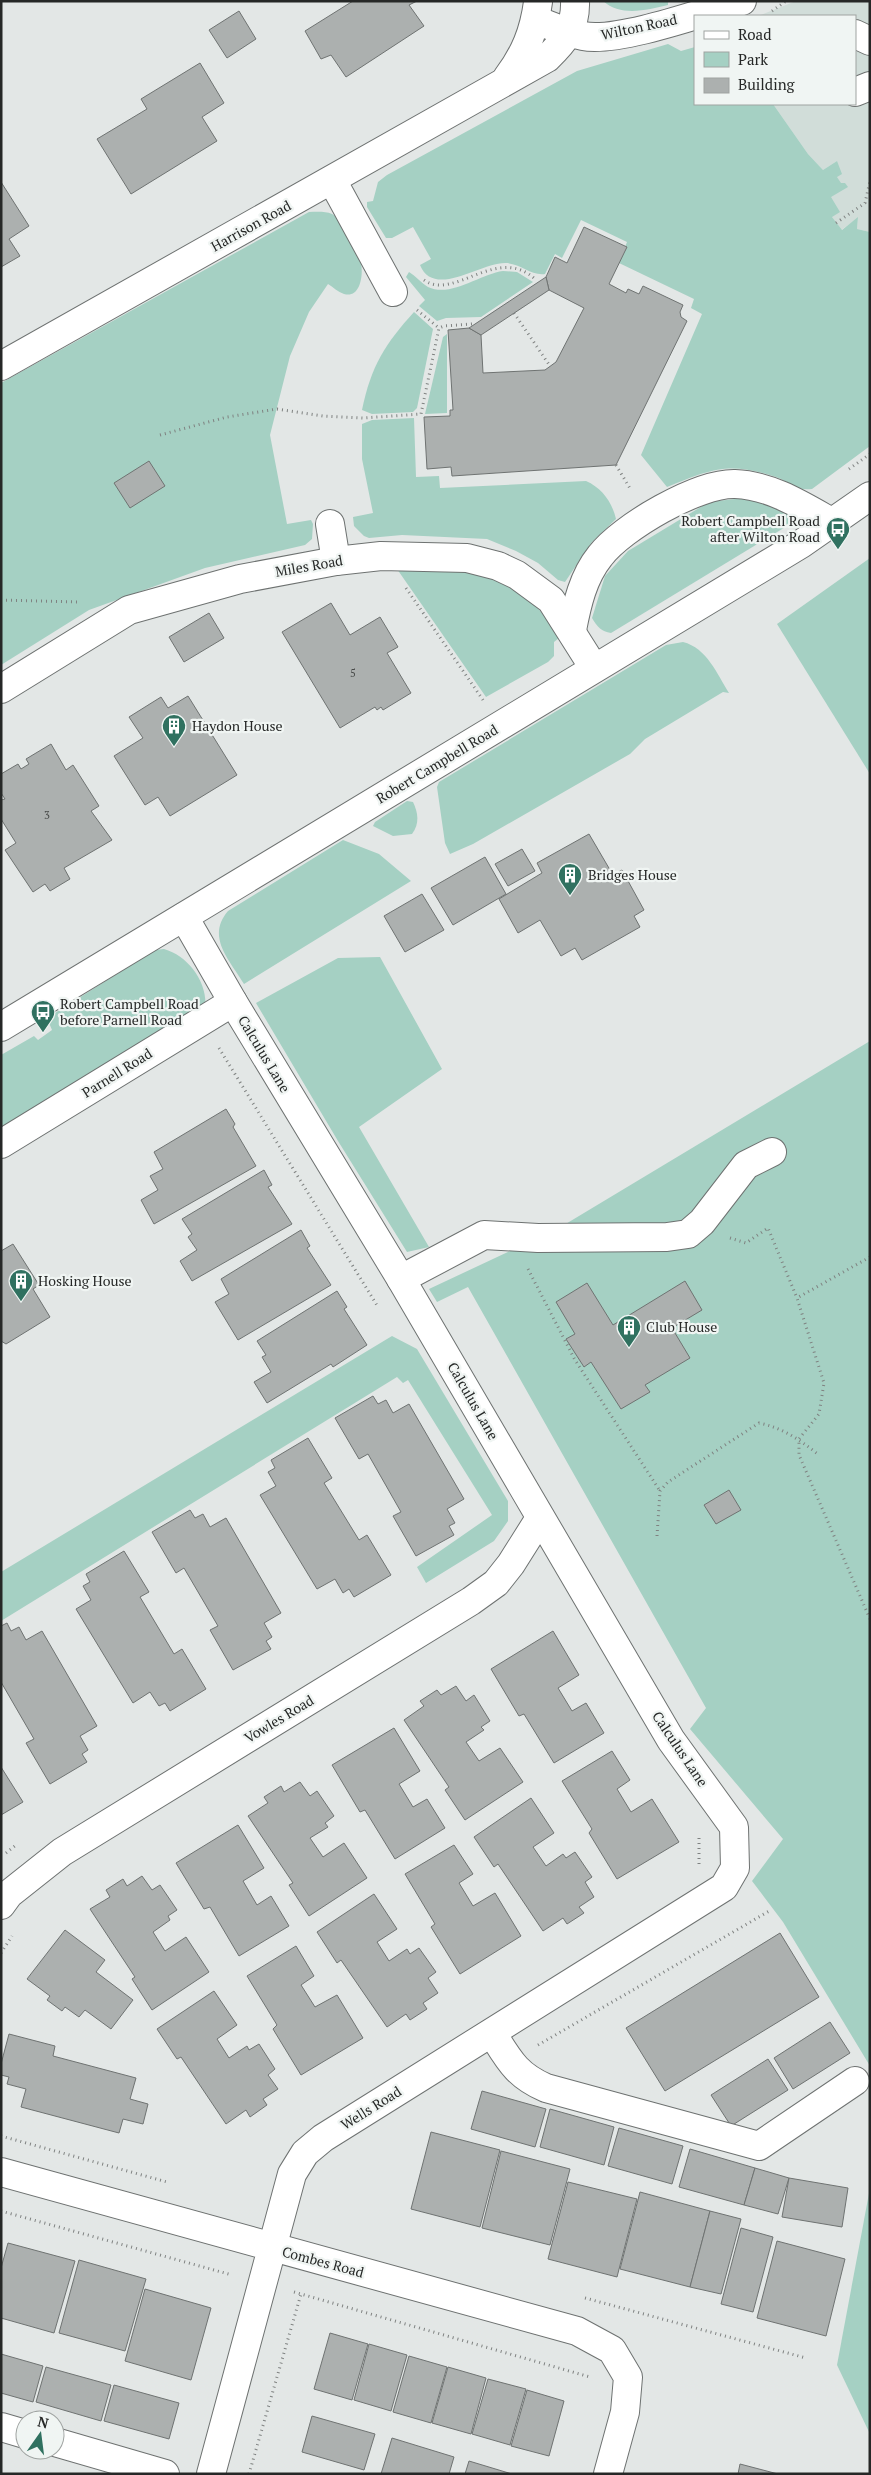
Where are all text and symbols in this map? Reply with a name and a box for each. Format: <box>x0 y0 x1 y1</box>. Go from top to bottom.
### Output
street label: Wilton Road <box>599 9 679 44</box>
legend <box>694 15 856 105</box>
text: Road <box>738 24 771 44</box>
text: Park <box>738 49 768 69</box>
text: Building <box>738 74 796 94</box>
street label: Harrison Road <box>207 196 294 255</box>
place label: Robert Campbell Road after Wilton Road <box>681 511 820 546</box>
bus stop icon: Robert Campbell Road after Wilton Road <box>825 516 851 550</box>
street label: Miles Road <box>274 550 344 581</box>
house number: 5 <box>350 666 356 680</box>
building icon: Haydon House <box>161 713 187 747</box>
place label: Haydon House <box>192 716 283 735</box>
street label: Robert Campbell Road <box>372 720 501 807</box>
house number: 3 <box>44 808 50 822</box>
building icon: Bridges House <box>557 862 583 896</box>
place label: Bridges House <box>588 865 677 884</box>
place label: Robert Campbell Road before Parnell Road <box>60 994 199 1029</box>
bus stop icon: Robert Campbell Road before Parnell Road <box>30 999 56 1033</box>
street label: Calculus Lane <box>234 1012 295 1096</box>
street label: Parnell Road <box>78 1043 156 1102</box>
building icon: Hosking House <box>8 1268 34 1302</box>
place label: Hosking House <box>38 1271 132 1290</box>
building icon: Club House <box>616 1314 642 1348</box>
place label: Club House <box>646 1317 717 1336</box>
street label: Calculus Lane <box>444 1358 503 1443</box>
street label: Vowles Road <box>240 1690 317 1747</box>
street label: Calculus Lane <box>648 1707 713 1790</box>
street label: Wells Road <box>337 2081 405 2134</box>
street label: Combes Road <box>280 2241 366 2282</box>
north arrow <box>15 2410 65 2460</box>
text: N <box>36 2411 51 2432</box>

